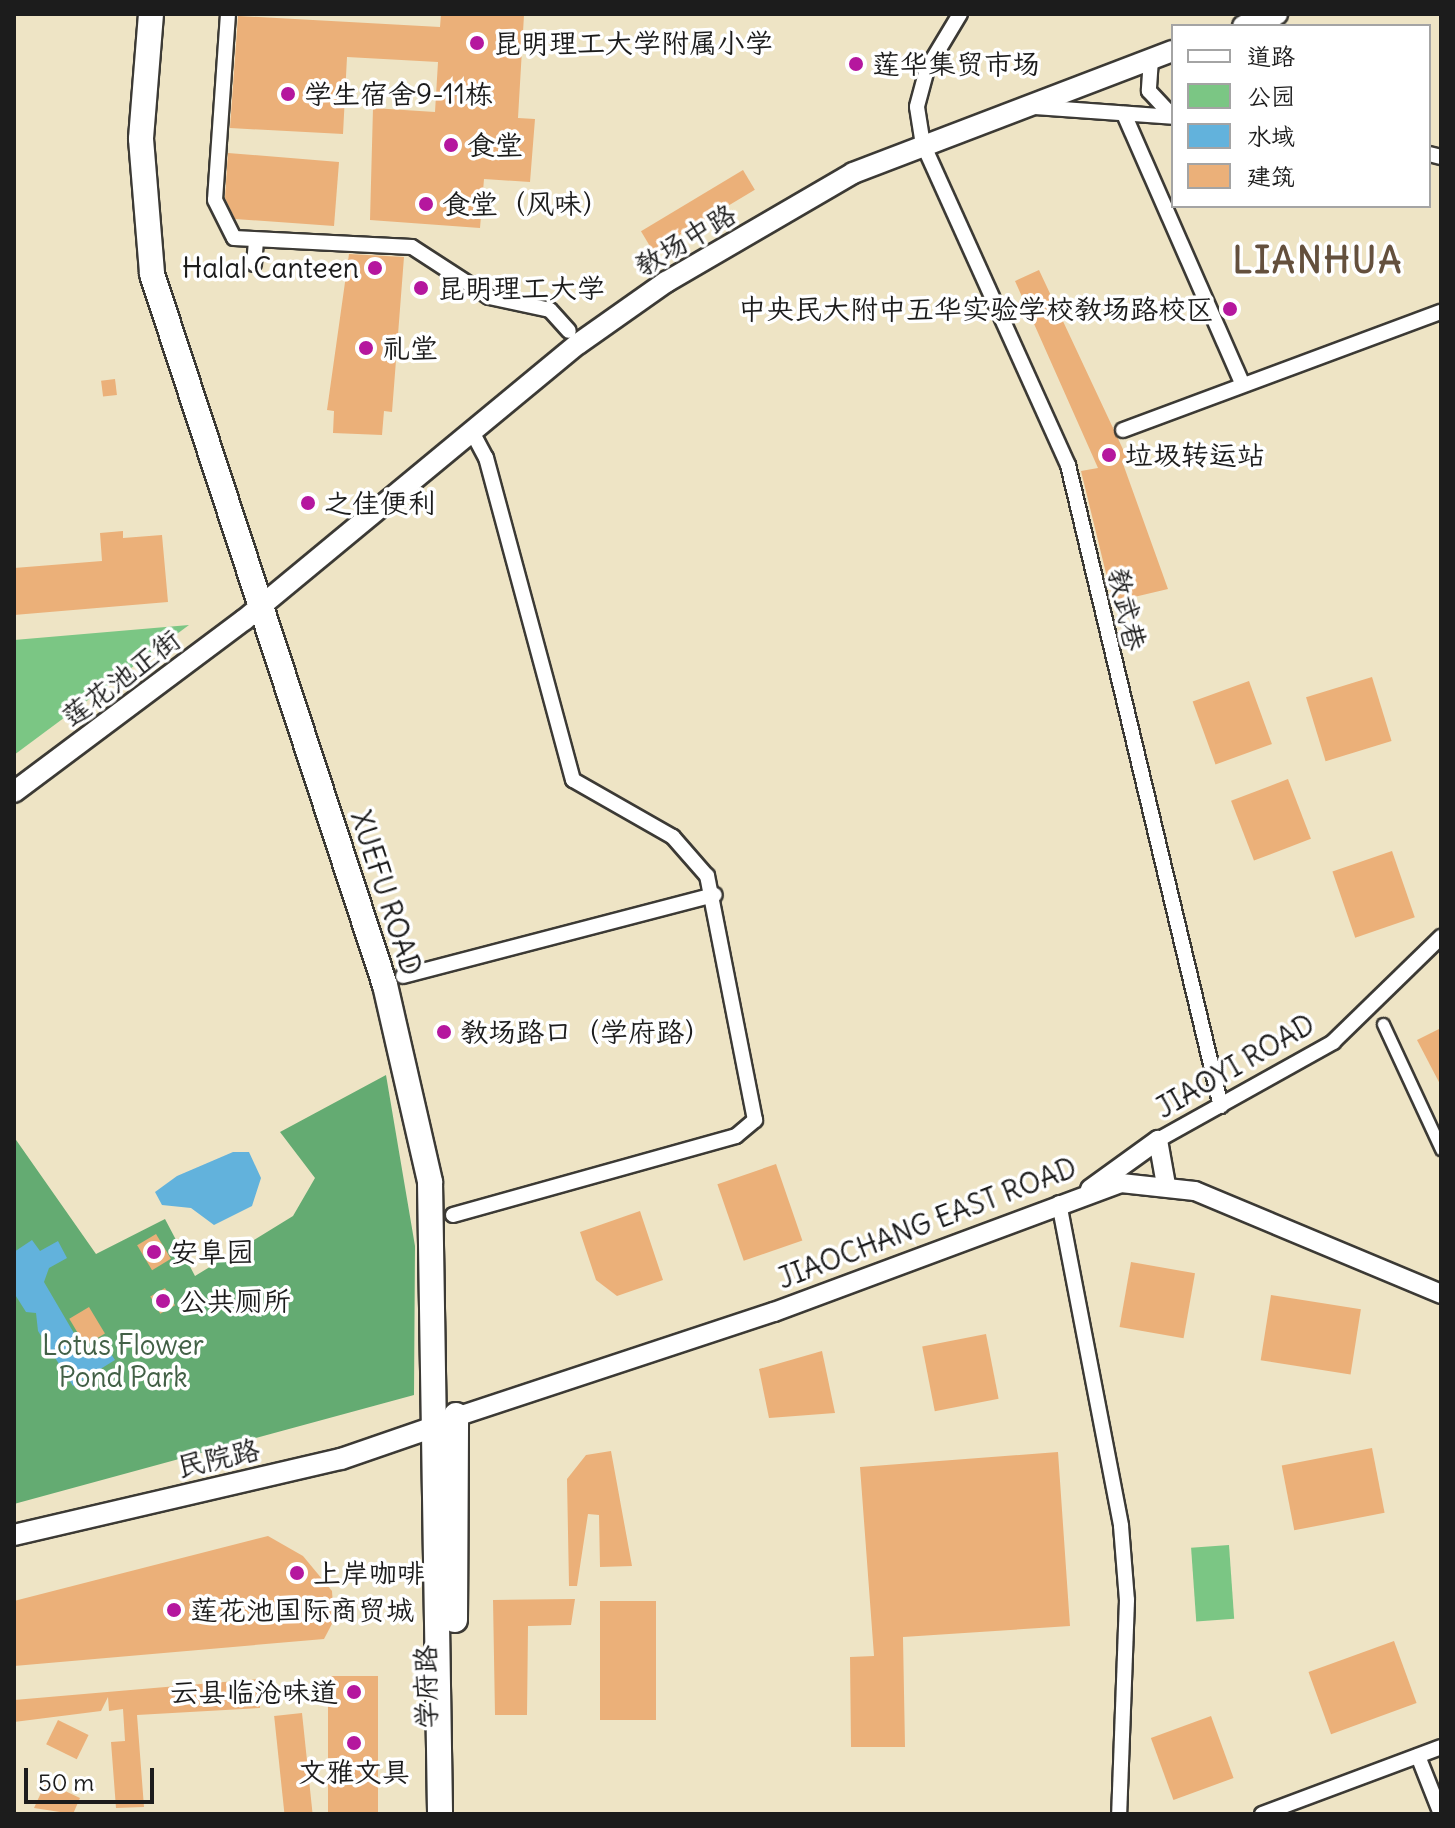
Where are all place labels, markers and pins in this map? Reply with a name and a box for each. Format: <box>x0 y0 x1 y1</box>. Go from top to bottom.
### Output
place label: 昆明理工大学附属小学 <box>493 26 773 60</box>
marker: 昆明理工大学附属小学 <box>468 34 486 52</box>
place label: 莲华集贸市场 <box>872 47 1040 81</box>
marker: 莲华集贸市场 <box>847 55 865 73</box>
place label: 学生宿舍9-11栋 <box>304 77 493 111</box>
marker: 学生宿舍9-11栋 <box>279 85 297 103</box>
place label: 食堂 <box>467 128 523 162</box>
marker: 食堂 <box>442 136 460 154</box>
place label: 食堂（风味） <box>442 187 610 221</box>
marker: 食堂（风味） <box>417 195 435 213</box>
place label: Halal Canteen <box>182 251 359 285</box>
marker: Halal Canteen <box>366 259 384 277</box>
place label: 昆明理工大学 <box>437 271 605 305</box>
marker: 昆明理工大学 <box>412 279 430 297</box>
place label: 中央民大附中五华实验学校教场路校区 <box>738 292 1214 326</box>
marker: 中央民大附中五华实验学校教场路校区 <box>1221 300 1239 318</box>
place label: 礼堂 <box>382 331 438 365</box>
marker: 礼堂 <box>357 339 375 357</box>
place label: 垃圾转运站 <box>1125 438 1265 472</box>
marker: 垃圾转运站 <box>1100 446 1118 464</box>
place label: 之佳便利 <box>324 486 436 520</box>
marker: 之佳便利 <box>299 494 317 512</box>
place label: 教场路口（学府路） <box>460 1015 712 1049</box>
marker: 教场路口（学府路） <box>435 1023 453 1041</box>
place label: 安阜园 <box>170 1235 254 1269</box>
marker: 安阜园 <box>145 1243 163 1261</box>
place label: 公共厕所 <box>179 1284 291 1318</box>
marker: 公共厕所 <box>154 1292 172 1310</box>
place label: 上岸咖啡 <box>313 1556 425 1590</box>
marker: 上岸咖啡 <box>288 1564 306 1582</box>
place label: 莲花池国际商贸城 <box>190 1593 414 1627</box>
marker: 莲花池国际商贸城 <box>165 1601 183 1619</box>
place label: 云县临沧味道 <box>170 1675 338 1709</box>
marker: 云县临沧味道 <box>345 1683 363 1701</box>
marker: 文雅文具 <box>345 1734 363 1752</box>
place label: 文雅文具 <box>298 1755 410 1789</box>

